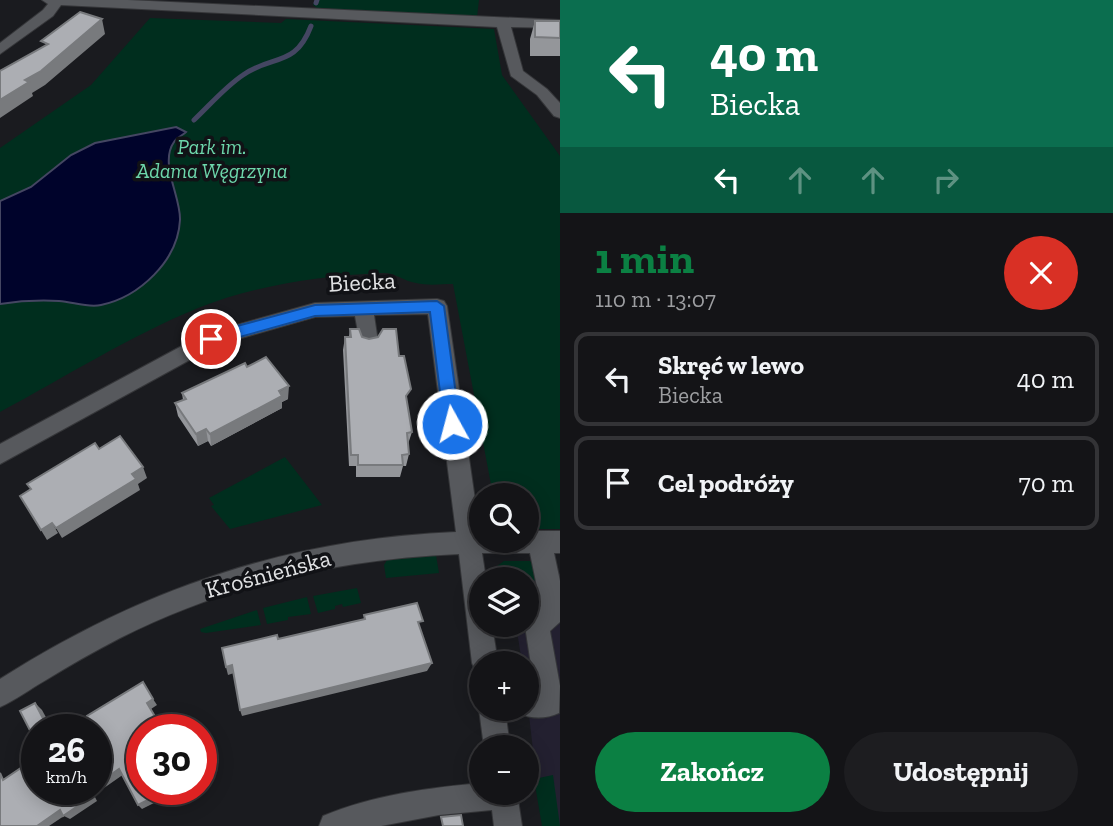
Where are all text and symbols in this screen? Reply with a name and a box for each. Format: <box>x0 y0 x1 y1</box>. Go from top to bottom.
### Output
text: 40 m <box>710 25 818 84</box>
icon: left <box>595 28 686 119</box>
text: Biecka <box>710 85 800 123</box>
park label: Park im. Adama Węgrzyna <box>135 134 288 183</box>
icon: left <box>708 161 746 199</box>
icon: ahead <box>781 161 819 199</box>
icon: ahead <box>854 161 892 199</box>
icon: right <box>927 161 965 199</box>
text: 1 min <box>595 233 694 284</box>
button: close <box>1004 236 1078 310</box>
street label: Biecka <box>327 265 397 298</box>
text: 110 m · 13:07 <box>595 285 716 313</box>
pin <box>181 309 241 369</box>
icon: arrive <box>192 320 230 358</box>
text: Skręć w lewo <box>658 349 804 381</box>
icon: left <box>599 360 637 398</box>
text: 40 m <box>1017 363 1074 395</box>
text: Biecka <box>658 381 723 409</box>
position arrow <box>415 387 489 461</box>
icon: arrive <box>599 464 637 502</box>
text: Cel podróży <box>658 467 794 499</box>
text: 70 m <box>1018 467 1074 499</box>
map controls <box>469 483 539 805</box>
button: search <box>469 483 539 553</box>
street label: Krośnieńska <box>202 543 334 604</box>
button: layers <box>469 567 539 637</box>
button: + <box>469 651 539 721</box>
speed limit sign: 30 <box>126 714 217 805</box>
text: 26 <box>48 729 85 771</box>
button: Zakończ <box>595 732 830 812</box>
button: Udostępnij <box>844 732 1078 812</box>
button: − <box>469 735 539 805</box>
text: km/h <box>46 766 87 788</box>

